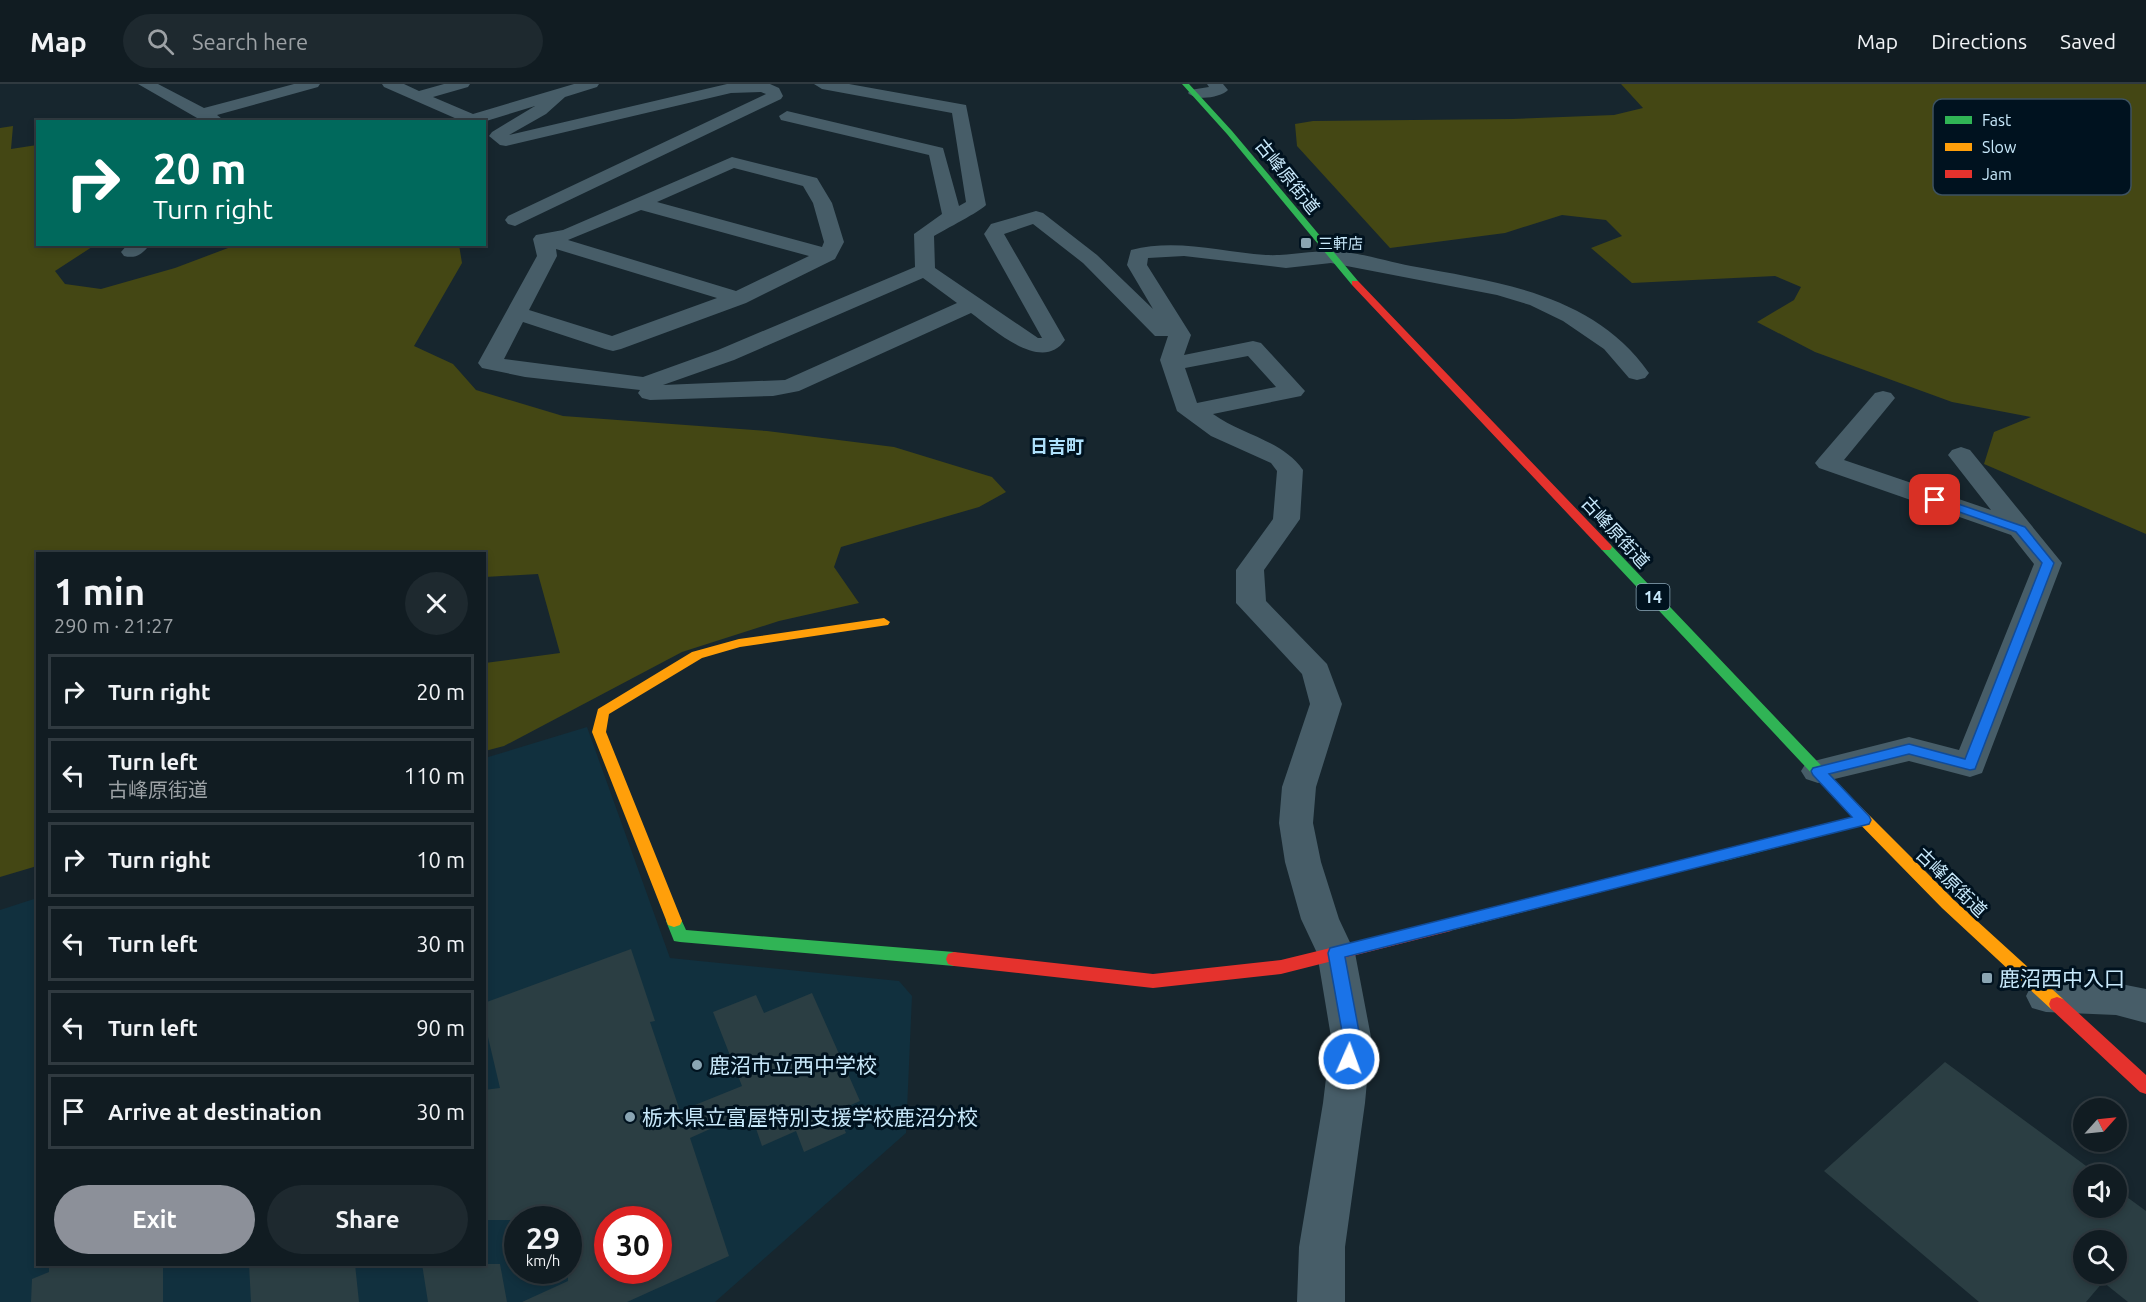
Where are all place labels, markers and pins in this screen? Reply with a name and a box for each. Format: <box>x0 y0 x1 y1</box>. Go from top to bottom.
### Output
place label: 三軒店 <box>1318 235 1363 252</box>
marker: 三軒店 <box>1299 236 1313 250</box>
pin <box>1909 474 1960 525</box>
place label: 鹿沼西中入口 <box>1999 966 2125 990</box>
marker: 鹿沼西中入口 <box>1980 971 1994 985</box>
place label: 鹿沼市立西中学校 <box>709 1053 877 1077</box>
marker: 鹿沼市立西中学校 <box>690 1058 704 1072</box>
place label: 栃木県立富屋特別支援学校鹿沼分校 <box>642 1105 978 1129</box>
marker: 栃木県立富屋特別支援学校鹿沼分校 <box>623 1110 637 1124</box>

